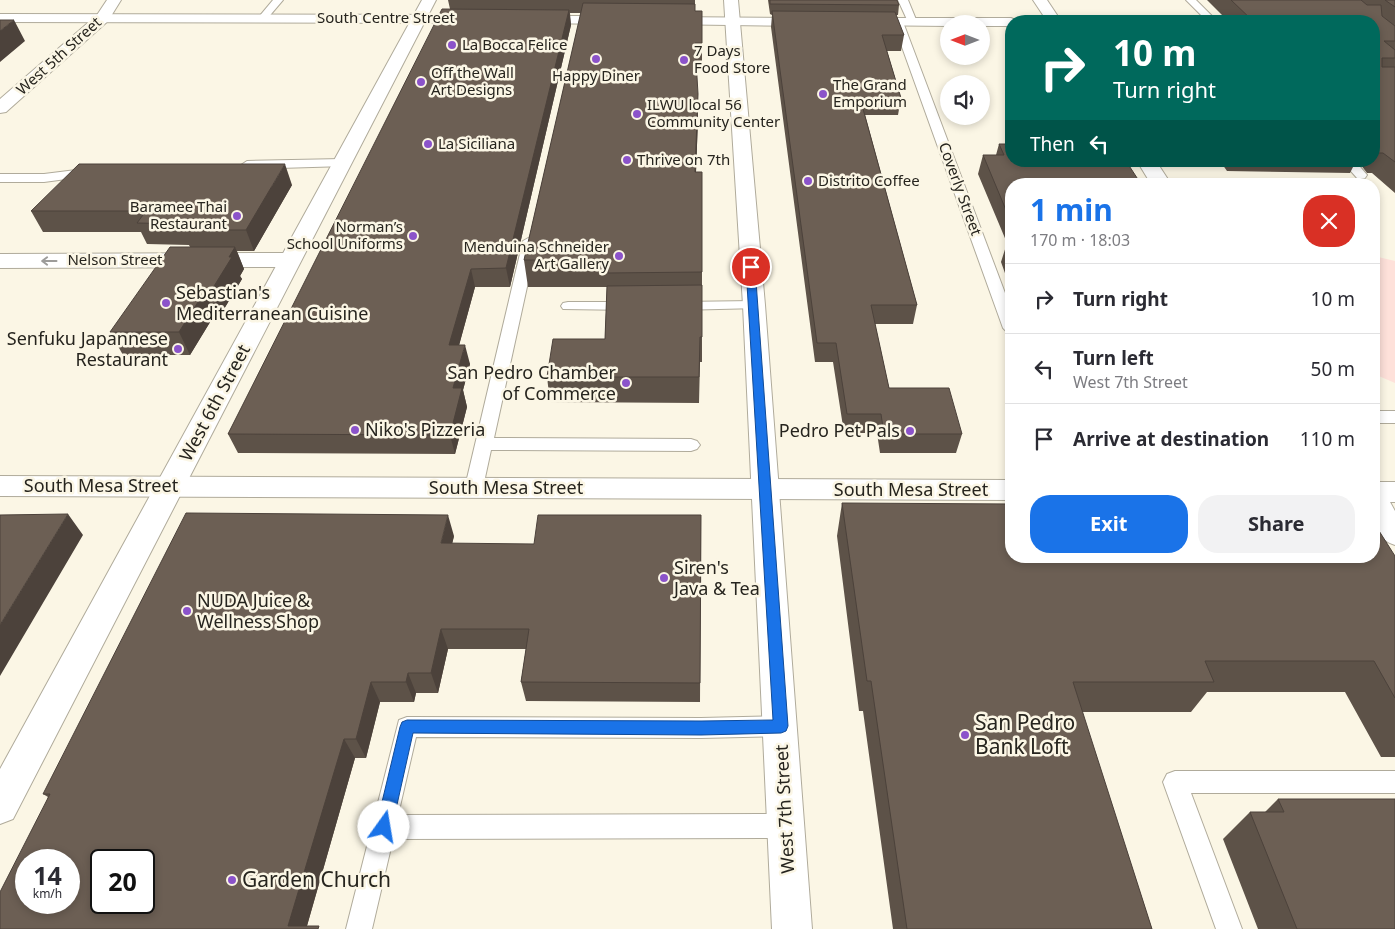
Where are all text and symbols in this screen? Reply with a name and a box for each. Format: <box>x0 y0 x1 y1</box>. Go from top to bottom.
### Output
street label: South Centre Street <box>317 7 456 27</box>
street label: West 5th Street <box>12 11 105 99</box>
north arrow <box>940 15 990 65</box>
map controls <box>940 15 990 125</box>
text: 10 m <box>1113 29 1196 76</box>
place label: La Bocca Felice <box>462 34 567 54</box>
icon: right <box>1030 35 1095 100</box>
marker: La Bocca Felice <box>446 39 458 51</box>
place label: 7 Days Food Store <box>694 40 770 77</box>
marker: Happy Diner <box>590 53 602 65</box>
marker: 7 Days Food Store <box>678 54 690 66</box>
place label: Off the Wall Art Designs <box>431 62 514 99</box>
place label: Happy Diner <box>552 65 640 85</box>
place label: The Grand Emporium <box>833 74 907 111</box>
text: Turn right <box>1113 74 1216 104</box>
button: sound <box>940 75 990 125</box>
marker: Off the Wall Art Designs <box>415 76 427 88</box>
marker: The Grand Emporium <box>817 88 829 100</box>
place label: ILWU local 56 Community Center <box>647 94 780 131</box>
marker: ILWU local 56 Community Center <box>631 108 643 120</box>
icon: left <box>1085 130 1113 158</box>
text: Then <box>1030 131 1075 157</box>
place label: La Siciliana <box>438 133 515 153</box>
marker: La Siciliana <box>422 138 434 150</box>
street label: Coverly Street <box>935 139 987 239</box>
place label: Thrive on 7th <box>637 149 730 169</box>
marker: Thrive on 7th <box>621 154 633 166</box>
place label: Distrito Coffee <box>818 170 920 190</box>
marker: Distrito Coffee <box>802 175 814 187</box>
text: 1 min <box>1030 189 1113 230</box>
button: close <box>1303 195 1355 247</box>
place label: Baramee Thai Restaurant <box>130 196 228 233</box>
marker: Baramee Thai Restaurant <box>231 210 243 222</box>
place label: Norman’s School Uniforms <box>287 216 403 253</box>
text: 170 m · 18:03 <box>1030 229 1130 251</box>
marker: Norman’s School Uniforms <box>407 230 419 242</box>
place label: Menduina Schneider Art Gallery <box>464 236 609 273</box>
pin <box>730 246 772 288</box>
street label: Nelson Street <box>67 249 163 269</box>
marker: Menduina Schneider Art Gallery <box>613 250 625 262</box>
icon: arrive <box>737 253 765 281</box>
one-way arrow <box>41 256 58 266</box>
place label: Sebastian's Mediterranean Cuisine <box>176 280 368 325</box>
icon: right <box>1030 285 1058 313</box>
text: Turn right <box>1073 286 1168 312</box>
text: 10 m <box>1311 286 1355 312</box>
marker: Sebastian's Mediterranean Cuisine <box>160 297 172 309</box>
place label: Senfuku Japannese Restaurant <box>7 326 169 371</box>
street label: West 6th Street <box>173 339 255 465</box>
marker: Senfuku Japannese Restaurant <box>172 343 184 355</box>
text: Turn left <box>1073 345 1154 371</box>
icon: left <box>1030 355 1058 383</box>
text: 50 m <box>1311 356 1355 382</box>
place label: San Pedro Chamber of Commerce <box>447 360 617 405</box>
text: West 7th Street <box>1073 371 1188 393</box>
marker: San Pedro Chamber of Commerce <box>620 377 632 389</box>
place label: Niko's Pizzeria <box>365 417 485 441</box>
place label: Pedro Pet Pals <box>779 418 900 442</box>
marker: Niko's Pizzeria <box>349 424 361 436</box>
marker: Pedro Pet Pals <box>904 425 916 437</box>
icon: arrive <box>1030 425 1058 453</box>
text: Arrive at destination <box>1073 426 1269 452</box>
text: 110 m <box>1300 426 1355 452</box>
street label: South Mesa Street <box>24 473 179 497</box>
street label: South Mesa Street <box>429 475 584 499</box>
street label: South Mesa Street <box>834 477 989 501</box>
button: Exit <box>1030 495 1188 553</box>
button: Share <box>1198 495 1355 553</box>
place label: Siren's Java & Tea <box>672 555 760 600</box>
marker: Siren's Java & Tea <box>658 572 670 584</box>
place label: NUDA Juice & Wellness Shop <box>197 588 319 633</box>
marker: NUDA Juice & Wellness Shop <box>181 605 193 617</box>
place label: San Pedro Bank Loft <box>975 708 1075 760</box>
marker: San Pedro Bank Loft <box>959 729 971 741</box>
street label: West 7th Street <box>769 743 799 874</box>
position arrow <box>357 800 409 852</box>
speed limit sign: 20 <box>90 849 155 914</box>
text: 14 <box>33 858 62 892</box>
place label: Garden Church <box>242 865 391 893</box>
marker: Garden Church <box>226 874 238 886</box>
text: km/h <box>33 885 62 902</box>

